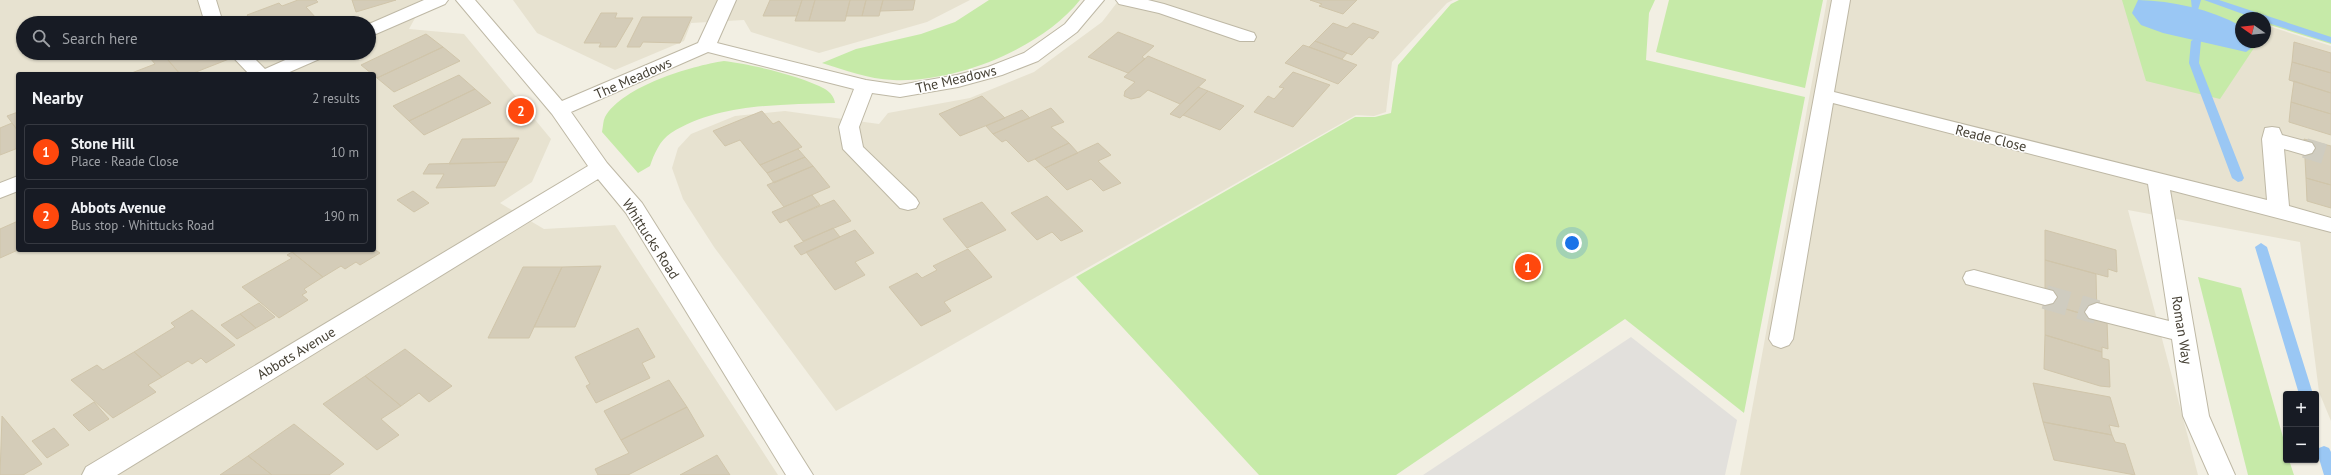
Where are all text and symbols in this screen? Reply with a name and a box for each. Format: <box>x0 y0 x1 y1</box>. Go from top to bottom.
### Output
north arrow <box>2235 12 2271 48</box>
search box <box>16 16 376 60</box>
icon: search <box>30 27 52 49</box>
text: Search here <box>62 29 138 48</box>
street label: The Meadows <box>592 53 674 103</box>
street label: The Meadows <box>914 61 998 97</box>
text: Nearby <box>32 87 83 109</box>
text: 2 results <box>312 90 360 107</box>
pin: 2 <box>508 96 534 126</box>
street label: Reade Close <box>1954 120 2028 156</box>
text: Stone Hill <box>71 134 134 153</box>
text: 1 <box>42 144 50 161</box>
text: 10 m <box>331 144 359 161</box>
text: Place · Reade Close <box>71 153 179 170</box>
street label: Whittucks Road <box>618 195 684 283</box>
text: Abbots Avenue <box>71 198 166 217</box>
text: 2 <box>42 208 50 225</box>
text: 190 m <box>324 208 359 225</box>
text: Bus stop · Whittucks Road <box>71 217 214 234</box>
your location <box>1562 233 1582 253</box>
pin: 1 <box>1515 252 1541 282</box>
street label: Roman Way <box>2168 294 2196 366</box>
street label: Abbots Avenue <box>253 323 339 383</box>
map controls <box>2283 391 2319 463</box>
button: + <box>2283 391 2319 427</box>
button: − <box>2283 427 2319 463</box>

